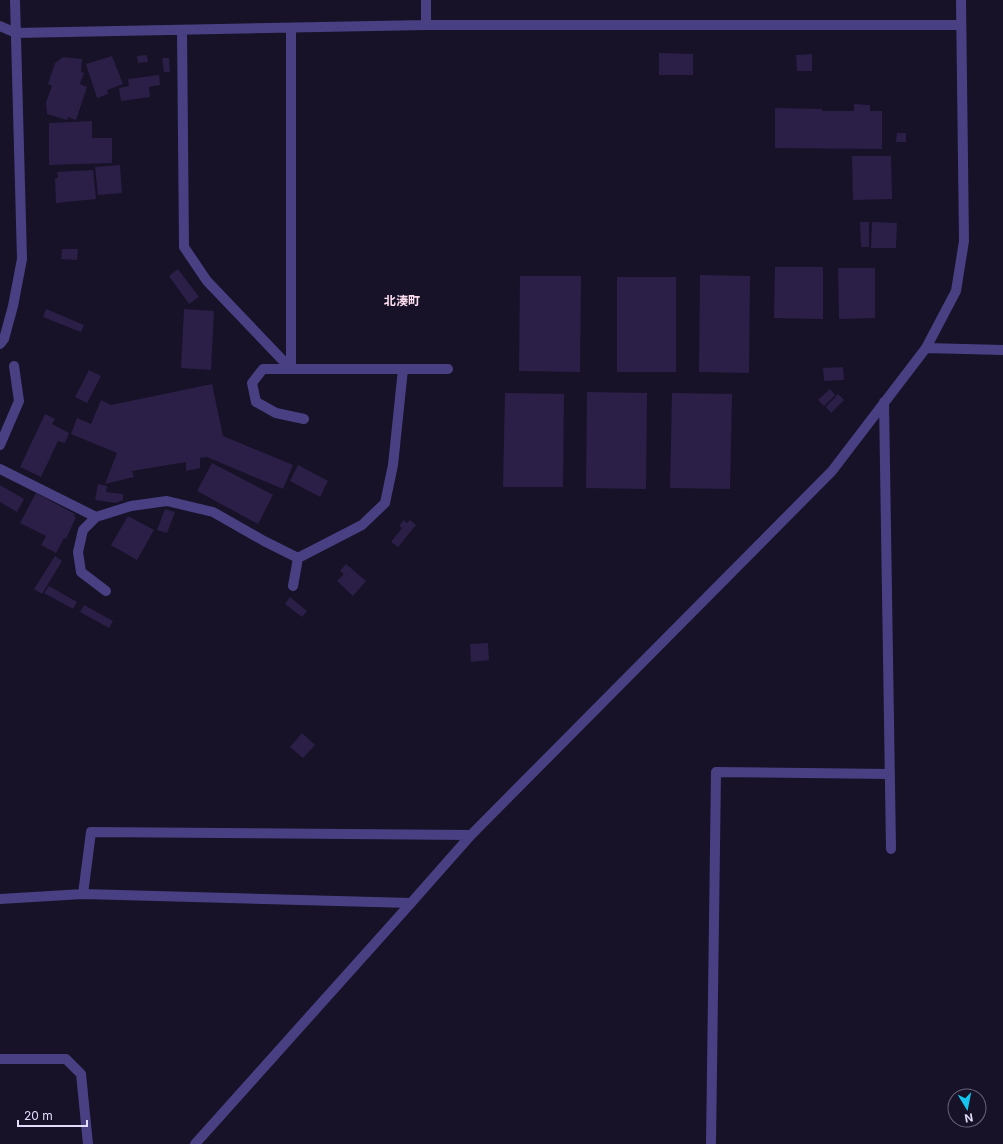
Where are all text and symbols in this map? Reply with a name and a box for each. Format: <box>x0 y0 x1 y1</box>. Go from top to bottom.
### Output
district label: 北湊町 <box>384 293 420 308</box>
north arrow <box>947 1088 987 1128</box>
scale bar <box>18 1102 87 1128</box>
text: 20 m <box>24 1108 53 1123</box>
text: N <box>963 1110 974 1125</box>

